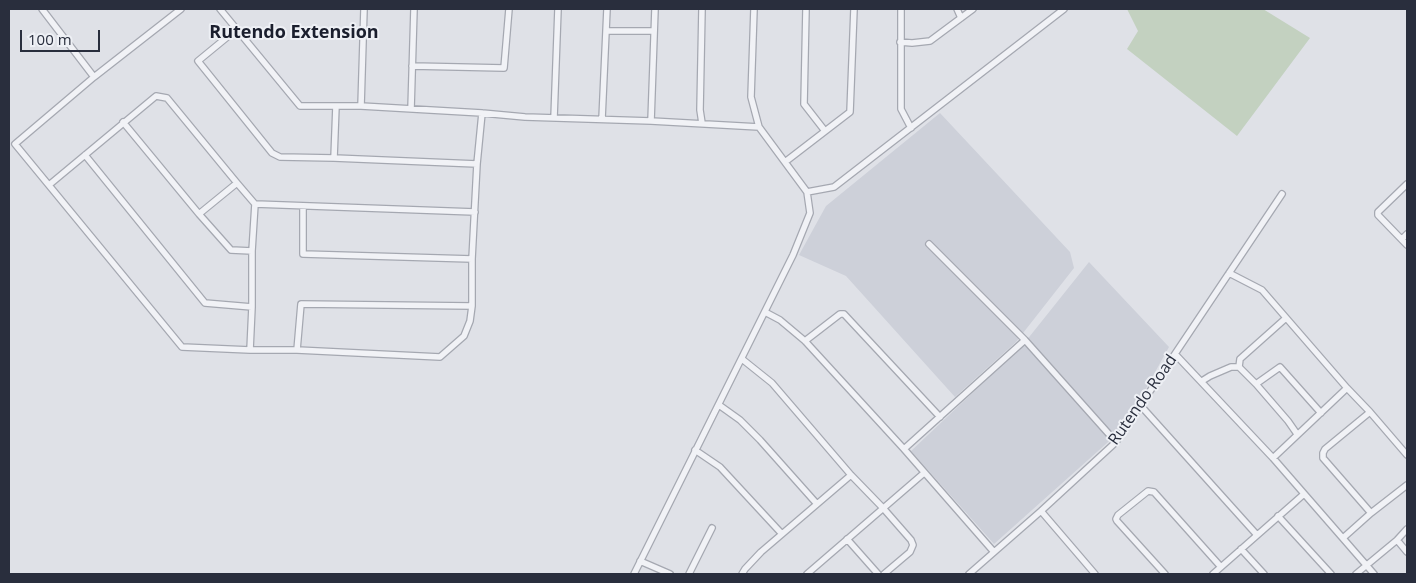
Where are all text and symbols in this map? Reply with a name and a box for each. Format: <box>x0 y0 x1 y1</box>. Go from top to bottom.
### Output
scale bar <box>22 20 102 52</box>
district label: Rutendo Extension <box>209 22 379 44</box>
text: 100 m <box>28 29 72 49</box>
street label: Rutendo Road <box>1105 351 1181 449</box>

